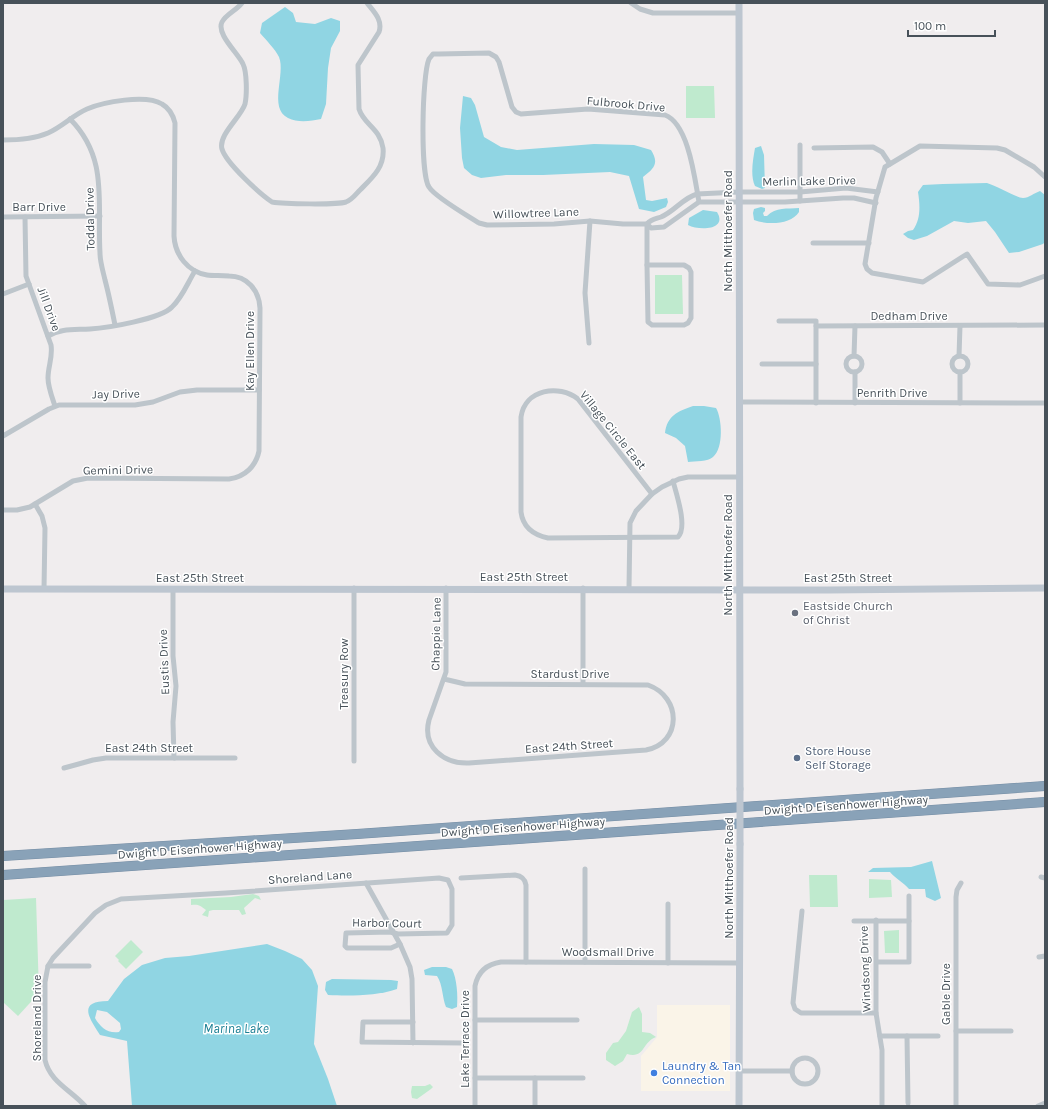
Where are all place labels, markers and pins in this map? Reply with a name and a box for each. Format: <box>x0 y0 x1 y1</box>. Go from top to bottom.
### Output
place label: Eastside Church of Christ <box>803 599 893 627</box>
marker: Eastside Church of Christ <box>790 608 800 618</box>
place label: Store House Self Storage <box>805 744 871 772</box>
marker: Store House Self Storage <box>792 753 802 763</box>
place label: Laundry & Tan Connection <box>662 1059 741 1087</box>
marker: Laundry & Tan Connection <box>649 1068 659 1078</box>

